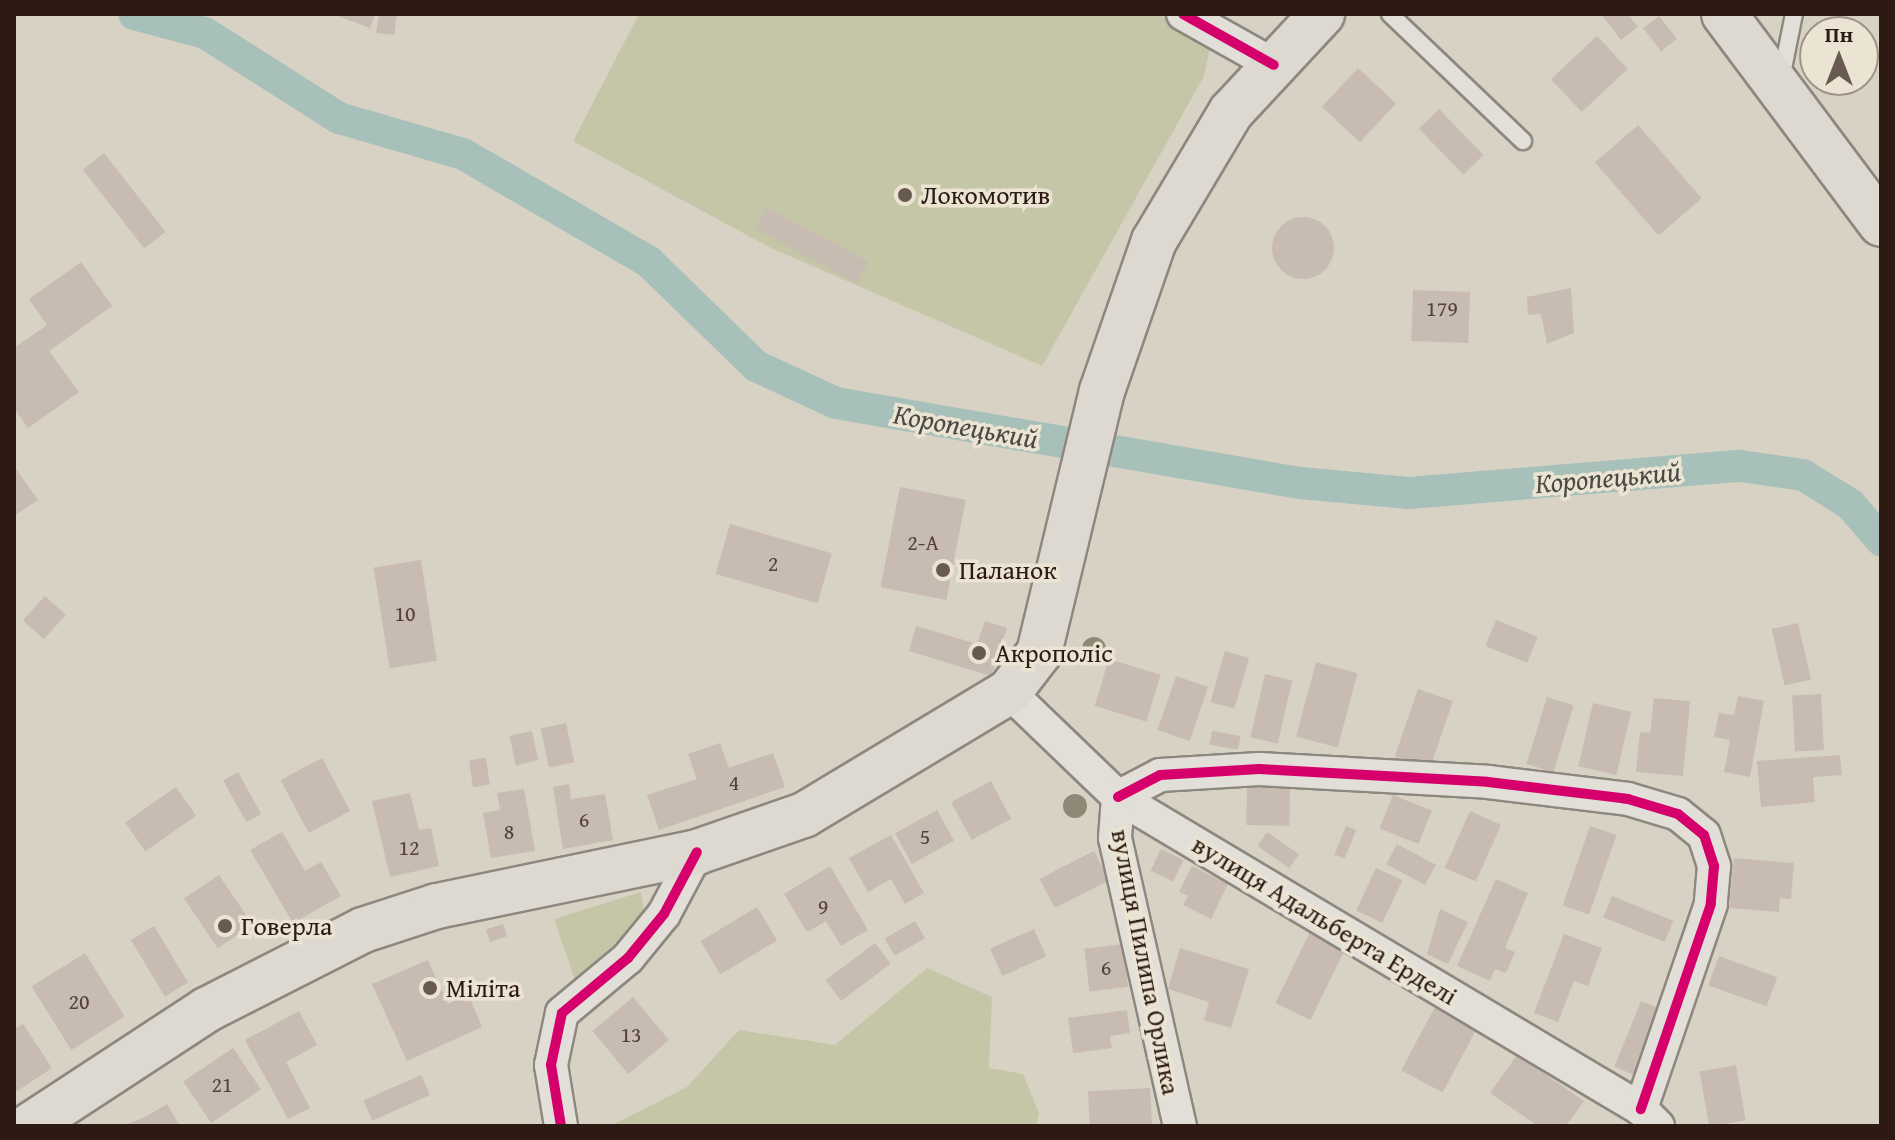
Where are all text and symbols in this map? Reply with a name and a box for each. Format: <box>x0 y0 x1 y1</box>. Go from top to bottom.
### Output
north arrow <box>1799 16 1879 96</box>
text: Пн <box>1825 18 1853 50</box>
place label: Локомотив <box>921 179 1050 211</box>
marker: Локомотив <box>896 186 914 204</box>
house number: 179 <box>1426 296 1458 322</box>
water label: Коропецький <box>891 397 1041 455</box>
water label: Коропецький <box>1534 454 1682 500</box>
house number: 2-А <box>907 530 939 556</box>
house number: 2 <box>768 551 778 577</box>
place label: Паланок <box>959 554 1057 586</box>
marker: Паланок <box>934 561 952 579</box>
house number: 10 <box>394 601 416 627</box>
place label: Акрополіс <box>995 637 1113 669</box>
marker: Акрополіс <box>970 644 988 662</box>
house number: 4 <box>729 770 739 796</box>
house number: 6 <box>579 807 589 833</box>
house number: 8 <box>504 819 514 845</box>
house number: 5 <box>920 824 930 850</box>
street label: вулиця Пилипа Орлика <box>1105 827 1187 1097</box>
street label: вулиця Адальберта Ерделі <box>1187 828 1463 1012</box>
house number: 12 <box>398 835 420 861</box>
house number: 9 <box>818 894 828 920</box>
place label: Говерла <box>241 910 332 942</box>
marker: Говерла <box>216 917 234 935</box>
house number: 6 <box>1101 955 1111 981</box>
place label: Міліта <box>446 972 520 1004</box>
marker: Міліта <box>421 979 439 997</box>
house number: 20 <box>68 989 90 1015</box>
house number: 13 <box>620 1022 642 1048</box>
house number: 21 <box>211 1072 233 1098</box>

